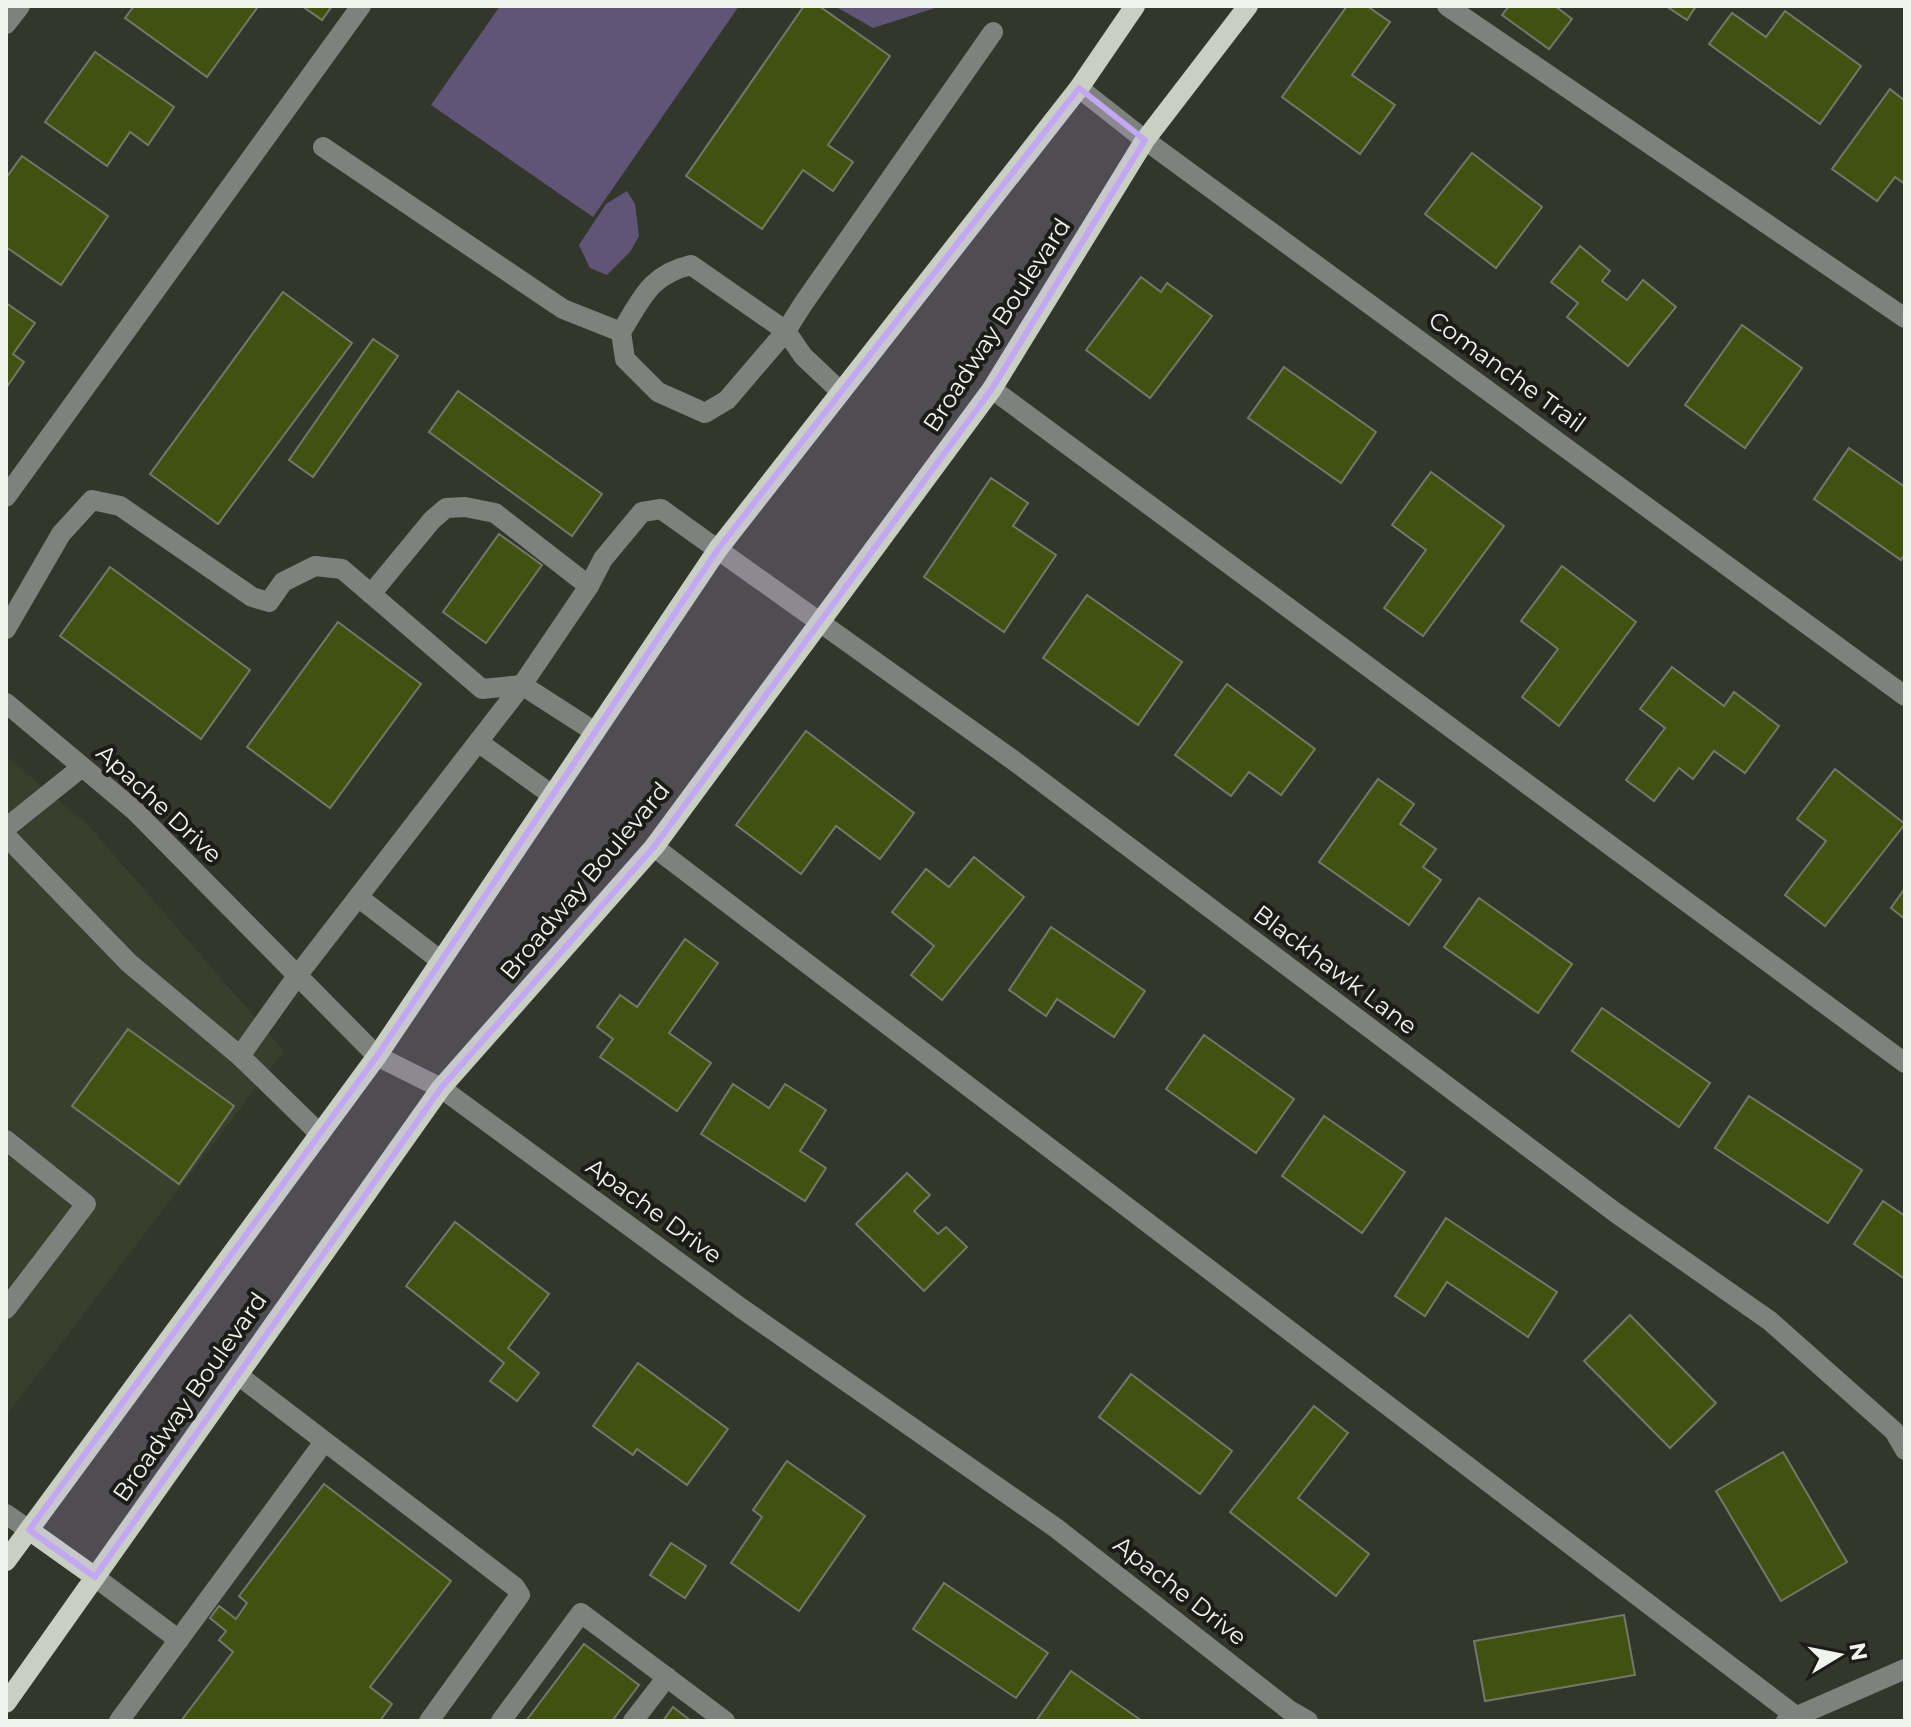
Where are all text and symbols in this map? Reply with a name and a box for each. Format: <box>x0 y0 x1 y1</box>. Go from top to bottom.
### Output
street label: Broadway Boulevard <box>917 213 1076 437</box>
street label: Comanche Trail <box>1423 305 1591 438</box>
street label: Apache Drive <box>91 738 228 869</box>
street label: Broadway Boulevard <box>494 776 676 985</box>
street label: Blackhawk Lane <box>1248 899 1423 1041</box>
street label: Apache Drive <box>581 1152 728 1270</box>
street label: Broadway Boulevard <box>106 1287 273 1507</box>
street label: Apache Drive <box>1108 1530 1253 1652</box>
north arrow <box>1799 1615 1879 1695</box>
text: N <box>1843 1641 1873 1663</box>

